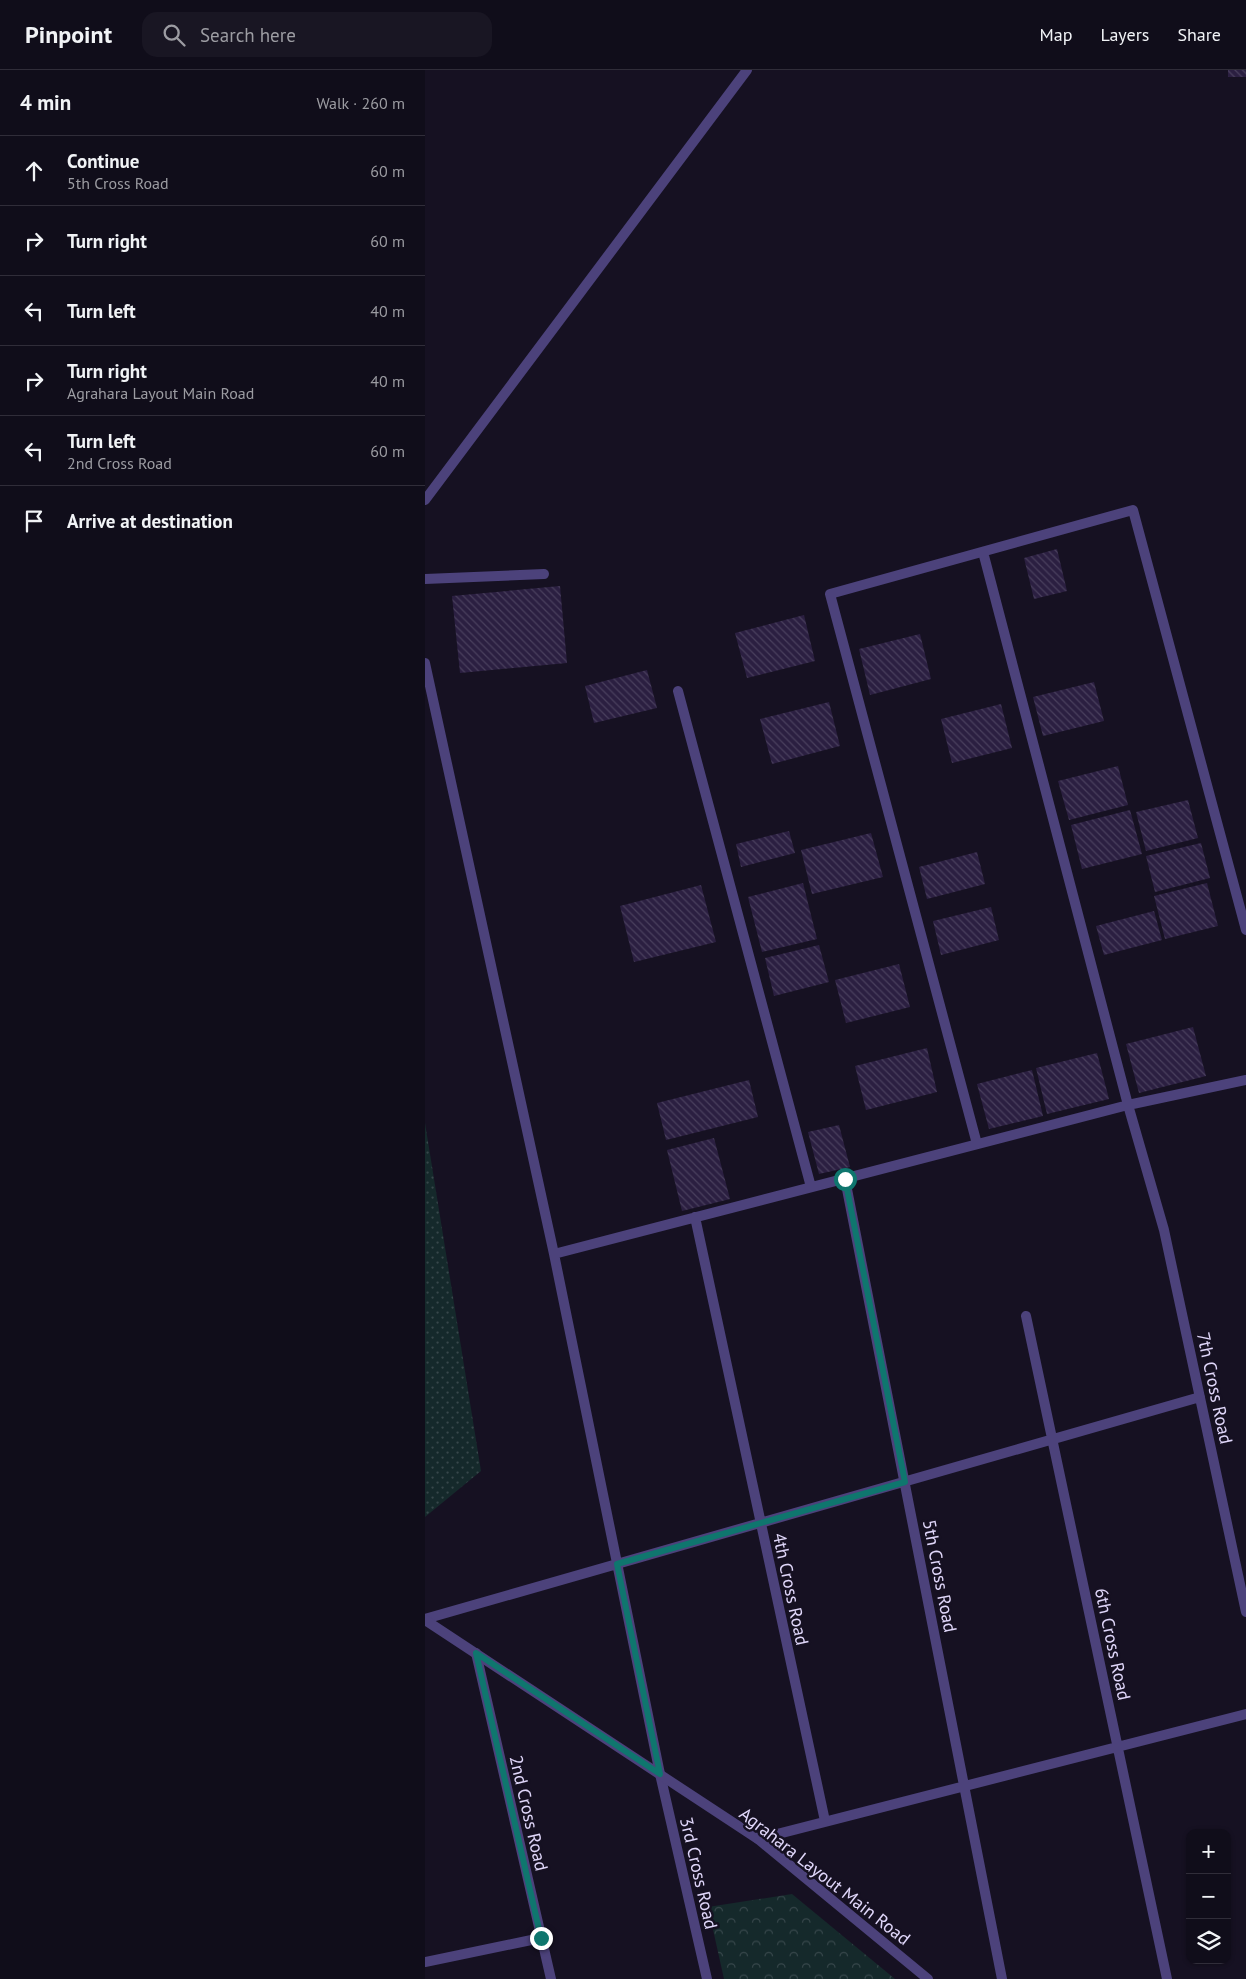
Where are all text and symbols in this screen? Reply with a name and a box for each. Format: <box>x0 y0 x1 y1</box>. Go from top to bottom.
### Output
search box <box>142 12 492 57</box>
text: Pinpoint <box>25 19 112 50</box>
icon: search <box>160 21 188 49</box>
text: Search here <box>200 23 296 47</box>
text: Map <box>1040 23 1072 46</box>
text: Layers <box>1100 23 1149 46</box>
text: Share <box>1177 23 1221 46</box>
text: 4 min <box>20 89 71 116</box>
text: Walk · 260 m <box>316 93 405 113</box>
text: Continue <box>67 149 139 173</box>
icon: ahead <box>20 157 48 185</box>
text: 60 m <box>370 161 405 181</box>
text: 5th Cross Road <box>67 173 169 193</box>
icon: right <box>20 227 48 255</box>
text: Turn right <box>67 229 147 253</box>
text: 60 m <box>370 231 405 251</box>
icon: left <box>20 297 48 325</box>
text: Turn left <box>67 299 136 323</box>
text: 40 m <box>370 301 405 321</box>
text: Turn right <box>67 359 147 383</box>
icon: right <box>20 367 48 395</box>
text: 40 m <box>370 371 405 391</box>
text: Agrahara Layout Main Road <box>67 383 254 403</box>
text: Turn left <box>67 429 136 453</box>
icon: left <box>20 437 48 465</box>
text: 60 m <box>370 441 405 461</box>
text: 2nd Cross Road <box>67 453 172 473</box>
icon: arrive <box>20 507 48 535</box>
text: Arrive at destination <box>67 509 233 533</box>
route start <box>834 1168 857 1191</box>
street label: 7th Cross Road <box>1192 1330 1238 1446</box>
street label: 5th Cross Road <box>918 1518 962 1634</box>
street label: 4th Cross Road <box>768 1531 814 1647</box>
street label: 6th Cross Road <box>1090 1586 1136 1702</box>
street label: 2nd Cross Road <box>505 1753 553 1873</box>
street label: Agrahara Layout Main Road <box>735 1802 915 1950</box>
street label: 3rd Cross Road <box>675 1815 723 1931</box>
map controls <box>1186 1829 1231 1964</box>
button: + <box>1186 1829 1231 1874</box>
button: − <box>1186 1874 1231 1919</box>
button: layers <box>1186 1919 1231 1964</box>
route end <box>530 1927 553 1950</box>

